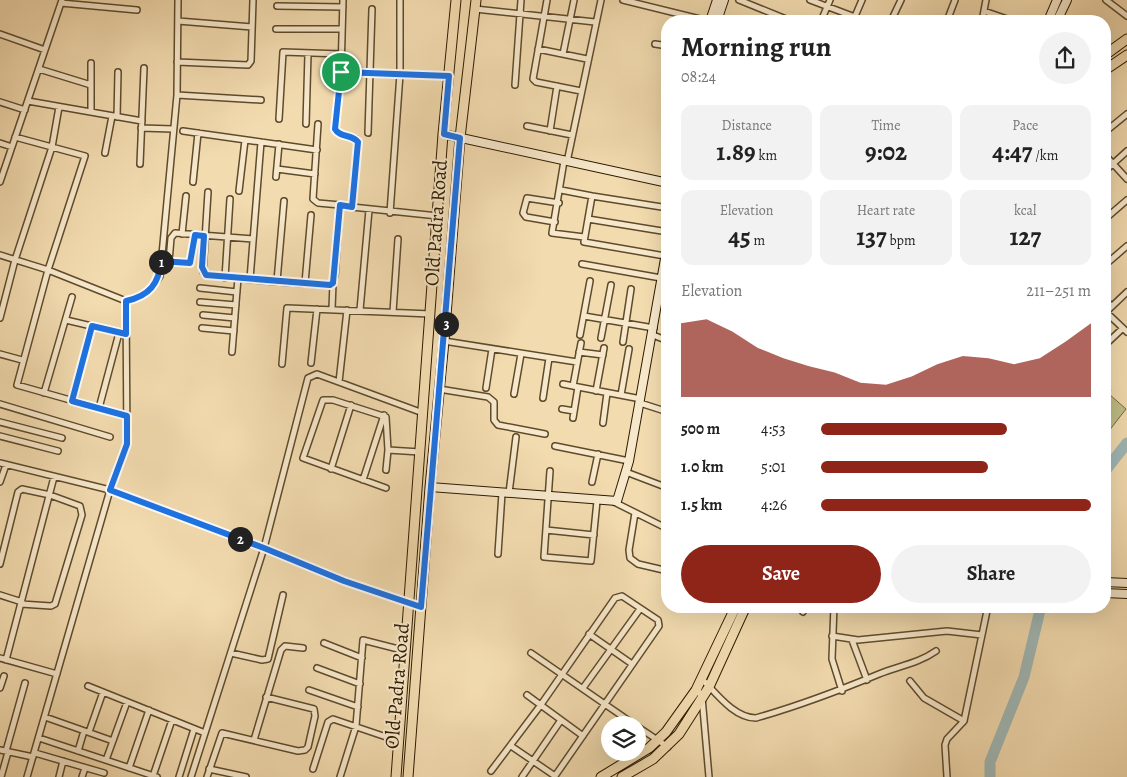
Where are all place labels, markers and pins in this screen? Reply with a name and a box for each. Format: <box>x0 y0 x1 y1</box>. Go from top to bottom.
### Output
pin <box>320 51 362 93</box>
pin: 1 <box>148 250 174 274</box>
pin: 3 <box>434 312 458 336</box>
pin: 2 <box>228 526 252 552</box>

